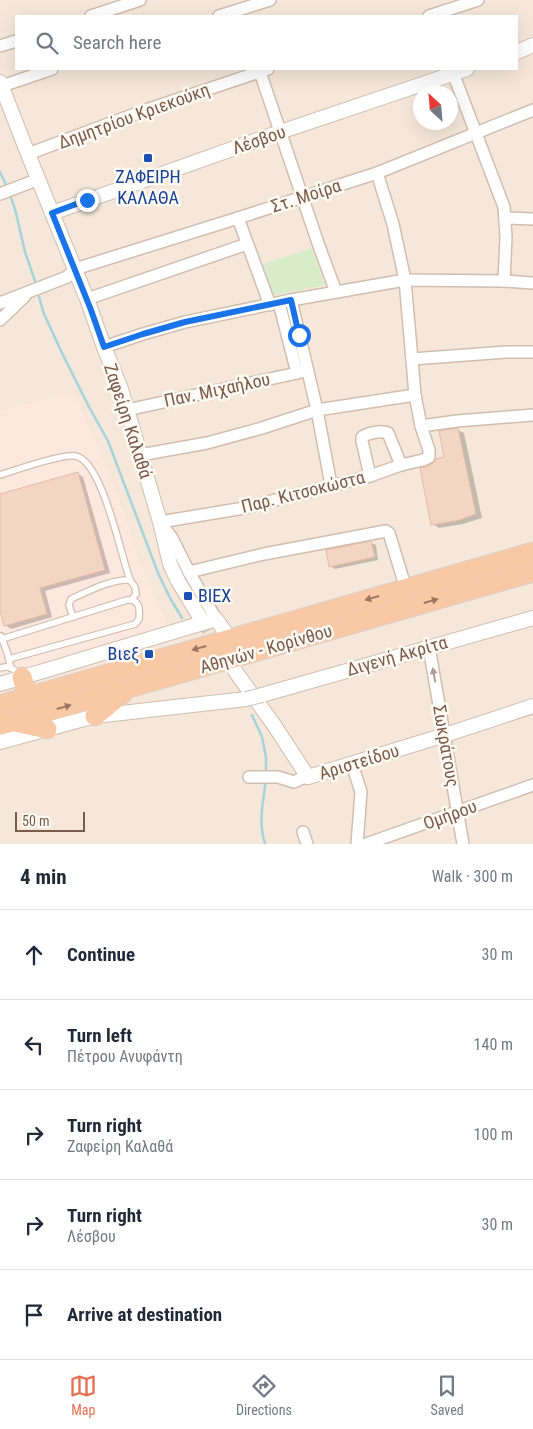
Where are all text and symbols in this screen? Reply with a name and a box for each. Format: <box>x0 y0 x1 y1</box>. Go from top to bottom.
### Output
search box <box>15 15 518 70</box>
icon: search <box>33 29 61 57</box>
text: Search here <box>73 31 161 54</box>
street label: Δημητρίου Κριεκούκη <box>55 78 212 153</box>
north arrow <box>413 85 458 130</box>
street label: Λέσβου <box>230 121 288 158</box>
marker: ΖΑΦΕΙΡΗ ΚΑΛΑΘΑ <box>142 152 154 164</box>
place label: ΖΑΦΕΙΡΗ ΚΑΛΑΘΑ <box>115 166 181 208</box>
street label: Στ. Μοίρα <box>268 174 343 217</box>
route end <box>76 189 99 212</box>
route start <box>288 324 311 347</box>
street label: Ζαφείρη Καλαθά <box>100 361 157 481</box>
street label: Παν. Μιχαήλου <box>162 368 272 411</box>
street label: Παρ. Κιτσοκώστα <box>239 466 367 517</box>
place label: ΒΙΕΧ <box>198 585 231 606</box>
marker: ΒΙΕΧ <box>182 590 194 602</box>
one-way arrow <box>364 595 379 603</box>
one-way arrow <box>423 597 438 605</box>
street label: Αθηνών - Κορίνθου <box>197 620 334 677</box>
street label: Διγενή Ακρίτα <box>344 631 450 680</box>
place label: Βιεξ <box>108 643 139 664</box>
one-way arrow <box>191 644 206 652</box>
marker: Βιεξ <box>143 648 155 660</box>
one-way arrow <box>429 667 437 683</box>
one-way arrow <box>56 702 71 710</box>
street label: Σωκράτους <box>429 703 464 789</box>
street label: Αριστείδου <box>316 739 401 784</box>
street label: Ομήρου <box>420 795 479 834</box>
scale bar <box>15 809 85 832</box>
text: 50 m <box>22 813 50 829</box>
text: 4 min <box>20 865 67 889</box>
text: Walk · 300 m <box>432 867 513 886</box>
icon: ahead <box>20 941 48 969</box>
text: Continue <box>67 943 135 966</box>
text: 30 m <box>481 945 513 964</box>
text: Turn left <box>67 1024 132 1047</box>
icon: left <box>20 1031 48 1059</box>
text: 140 m <box>474 1035 513 1054</box>
text: Πέτρου Ανυφάντη <box>67 1047 183 1066</box>
text: Turn right <box>67 1114 142 1137</box>
icon: right <box>20 1121 48 1149</box>
text: 100 m <box>474 1125 513 1144</box>
text: Ζαφείρη Καλαθά <box>67 1137 173 1156</box>
text: Turn right <box>67 1204 142 1227</box>
icon: right <box>20 1211 48 1239</box>
text: 30 m <box>481 1215 513 1234</box>
text: Λέσβου <box>67 1227 116 1246</box>
icon: arrive <box>20 1301 48 1329</box>
text: Arrive at destination <box>67 1303 222 1326</box>
tab: Map <box>69 1372 97 1418</box>
tab: Directions <box>236 1372 292 1418</box>
tab: Saved <box>430 1372 464 1418</box>

